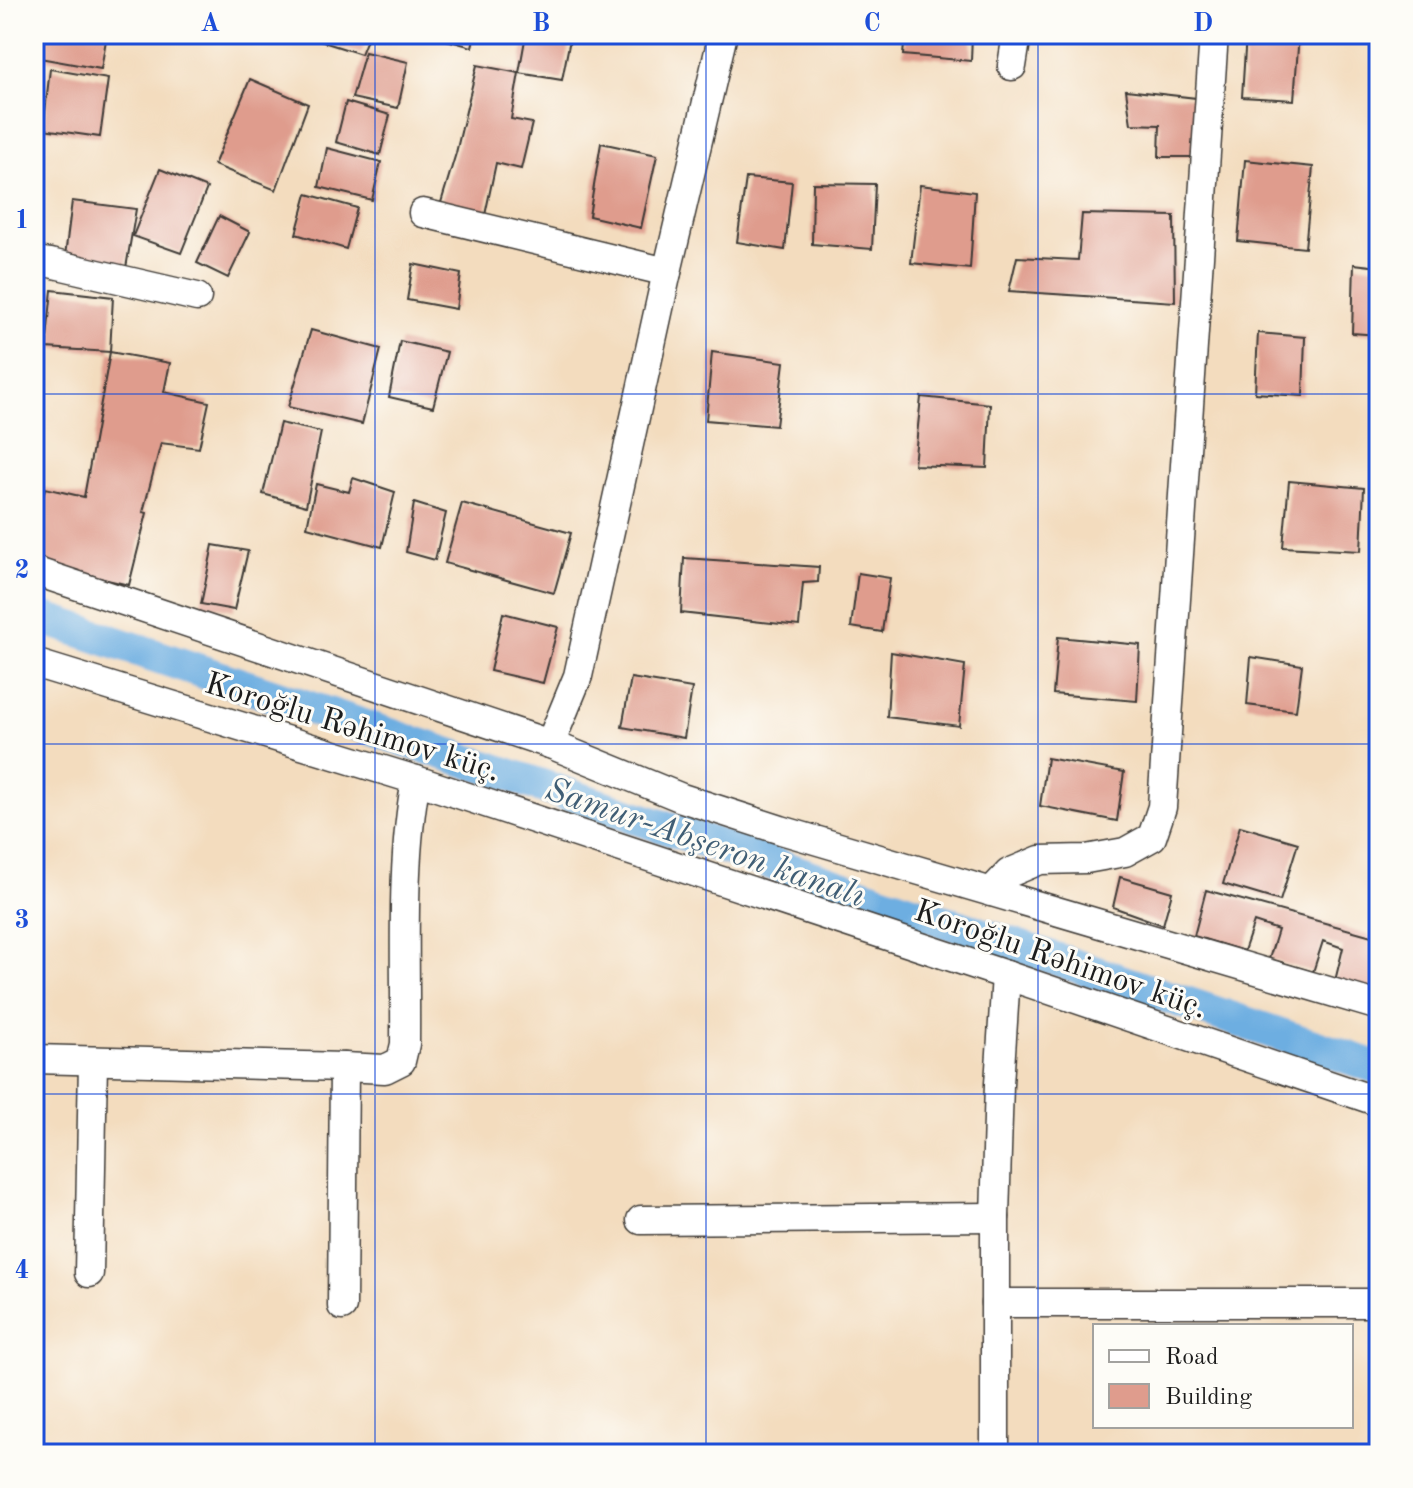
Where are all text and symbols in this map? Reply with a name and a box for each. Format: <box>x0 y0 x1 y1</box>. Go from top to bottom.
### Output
text: A <box>200 11 220 37</box>
text: B <box>532 11 550 37</box>
text: C <box>863 11 881 37</box>
text: D <box>1193 11 1213 37</box>
text: 1 <box>14 208 30 234</box>
text: 2 <box>14 558 30 584</box>
street label: Koroğlu Rəhimov küç. <box>201 669 504 789</box>
water label: Samur-Abşeron kanalı <box>541 773 869 915</box>
street label: Koroğlu Rəhimov küç. <box>910 896 1210 1026</box>
text: 3 <box>14 908 30 934</box>
text: 4 <box>14 1258 30 1284</box>
legend <box>1093 1324 1353 1428</box>
text: Road <box>1165 1346 1218 1370</box>
text: Building <box>1165 1386 1252 1410</box>

